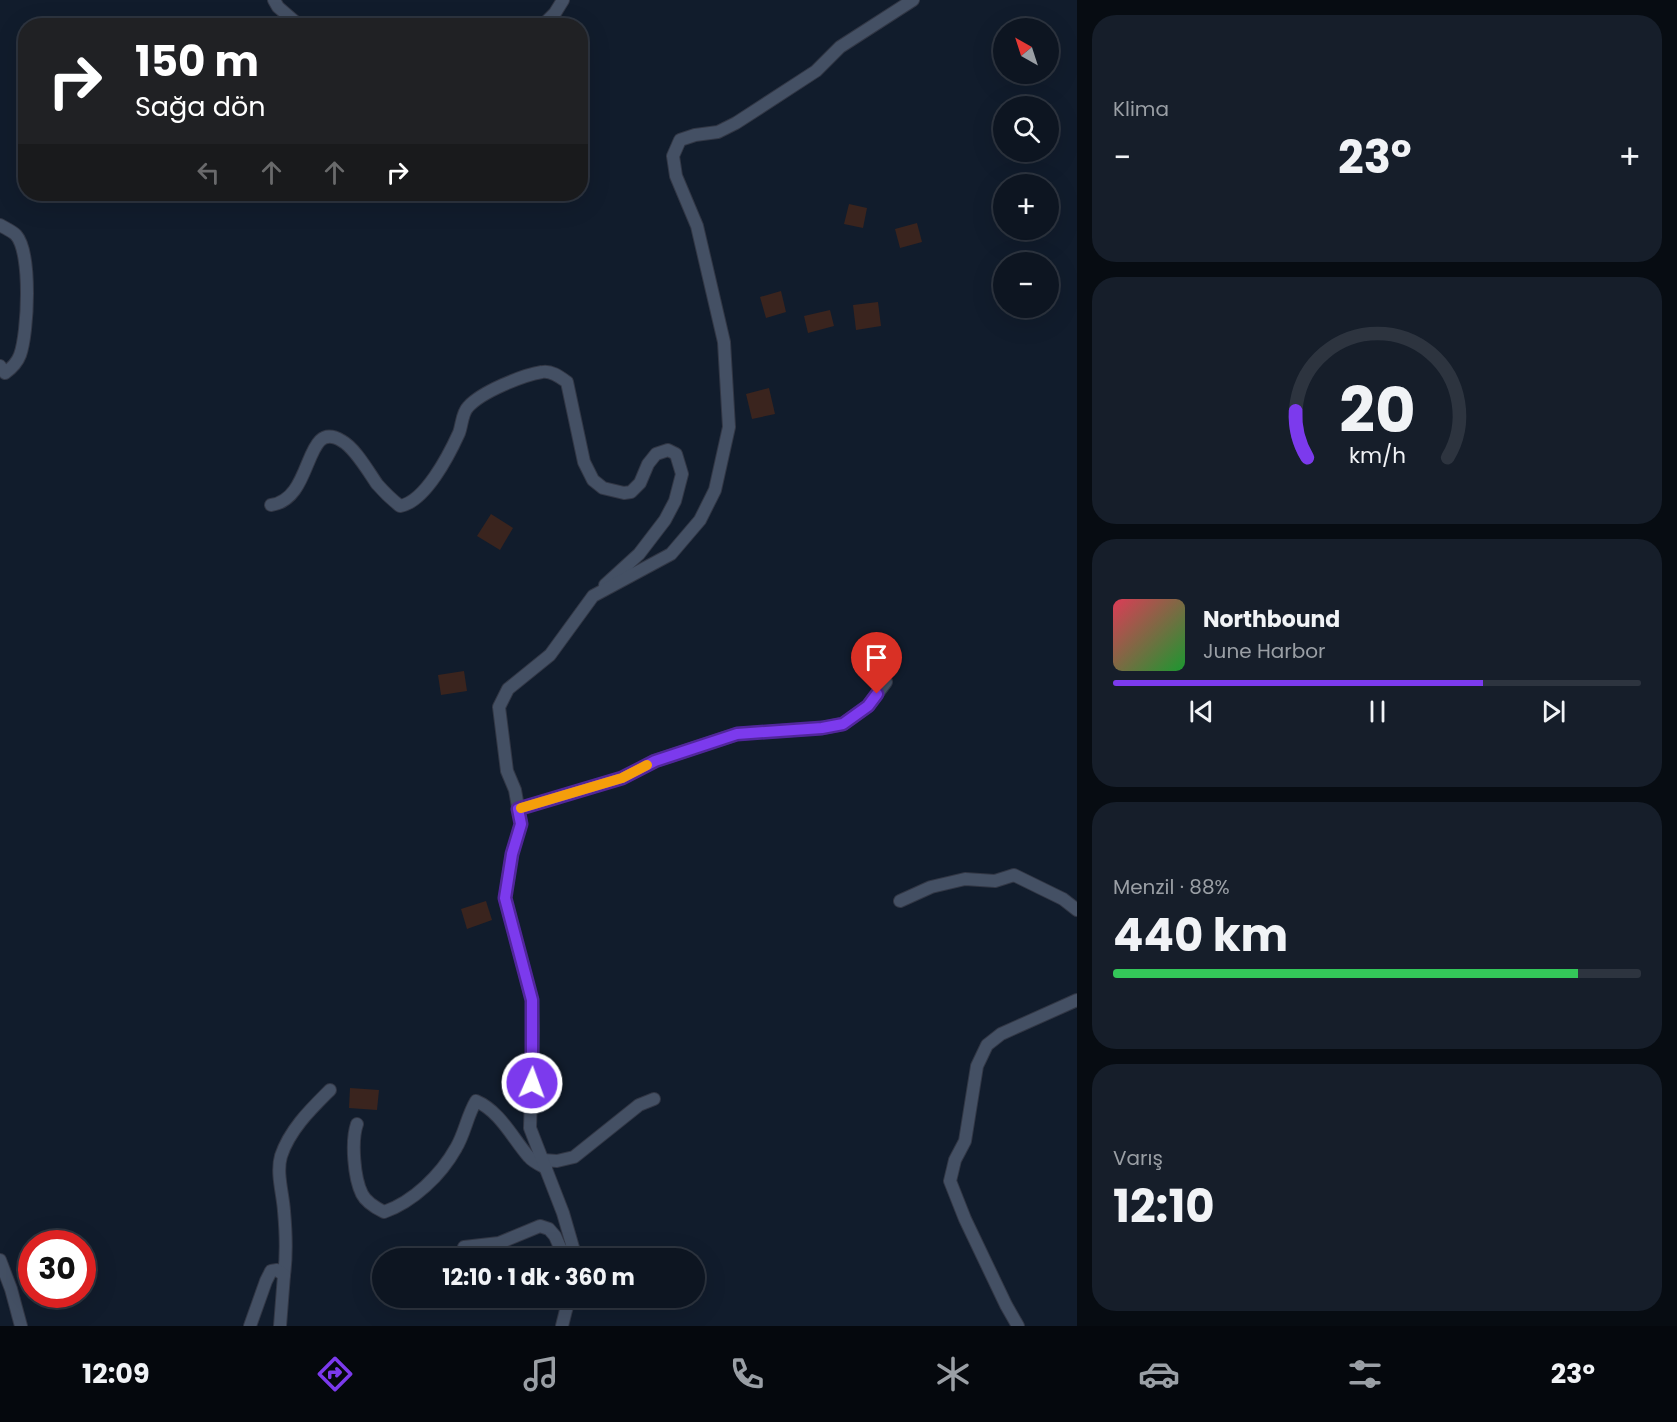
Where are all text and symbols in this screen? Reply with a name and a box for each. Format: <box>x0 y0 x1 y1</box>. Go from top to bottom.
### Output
north arrow <box>993 18 1059 84</box>
map controls <box>993 18 1059 318</box>
text: 150 m <box>135 32 259 91</box>
icon: right <box>36 42 114 120</box>
text: Sağa dön <box>135 88 266 125</box>
text: Klima <box>1113 95 1169 123</box>
button: search <box>993 96 1059 162</box>
text: 23° <box>1338 126 1412 189</box>
text: − <box>1113 134 1131 181</box>
text: + <box>1618 134 1641 181</box>
icon: left <box>192 156 225 189</box>
icon: ahead <box>255 156 288 189</box>
icon: ahead <box>318 156 351 189</box>
icon: right <box>381 156 414 189</box>
button: + <box>993 174 1059 240</box>
button: − <box>993 252 1059 318</box>
text: 20 <box>1339 366 1415 454</box>
text: km/h <box>1348 440 1406 471</box>
text: Northbound <box>1203 604 1340 635</box>
pin <box>851 632 902 694</box>
text: June Harbor <box>1203 637 1326 665</box>
icon: arrive <box>860 641 893 674</box>
icon: previous <box>1185 695 1218 728</box>
icon: pause <box>1361 695 1394 728</box>
icon: next <box>1537 695 1570 728</box>
text: Menzil · 88% <box>1113 873 1230 901</box>
text: 440 km <box>1113 904 1288 967</box>
position arrow <box>500 1051 564 1115</box>
text: Varış <box>1113 1144 1163 1172</box>
text: 12:10 <box>1113 1175 1215 1238</box>
speed limit sign: 30 <box>18 1230 96 1308</box>
text: 12:10 · 1 dk · 360 m <box>442 1262 635 1293</box>
icon: directions <box>314 1353 356 1395</box>
icon: music <box>520 1353 562 1395</box>
icon: phone <box>726 1353 768 1395</box>
icon: climate <box>932 1353 974 1395</box>
icon: car <box>1138 1353 1180 1395</box>
icon: filters <box>1344 1353 1386 1395</box>
text: 12:09 <box>82 1355 150 1392</box>
text: 23° <box>1551 1355 1595 1392</box>

